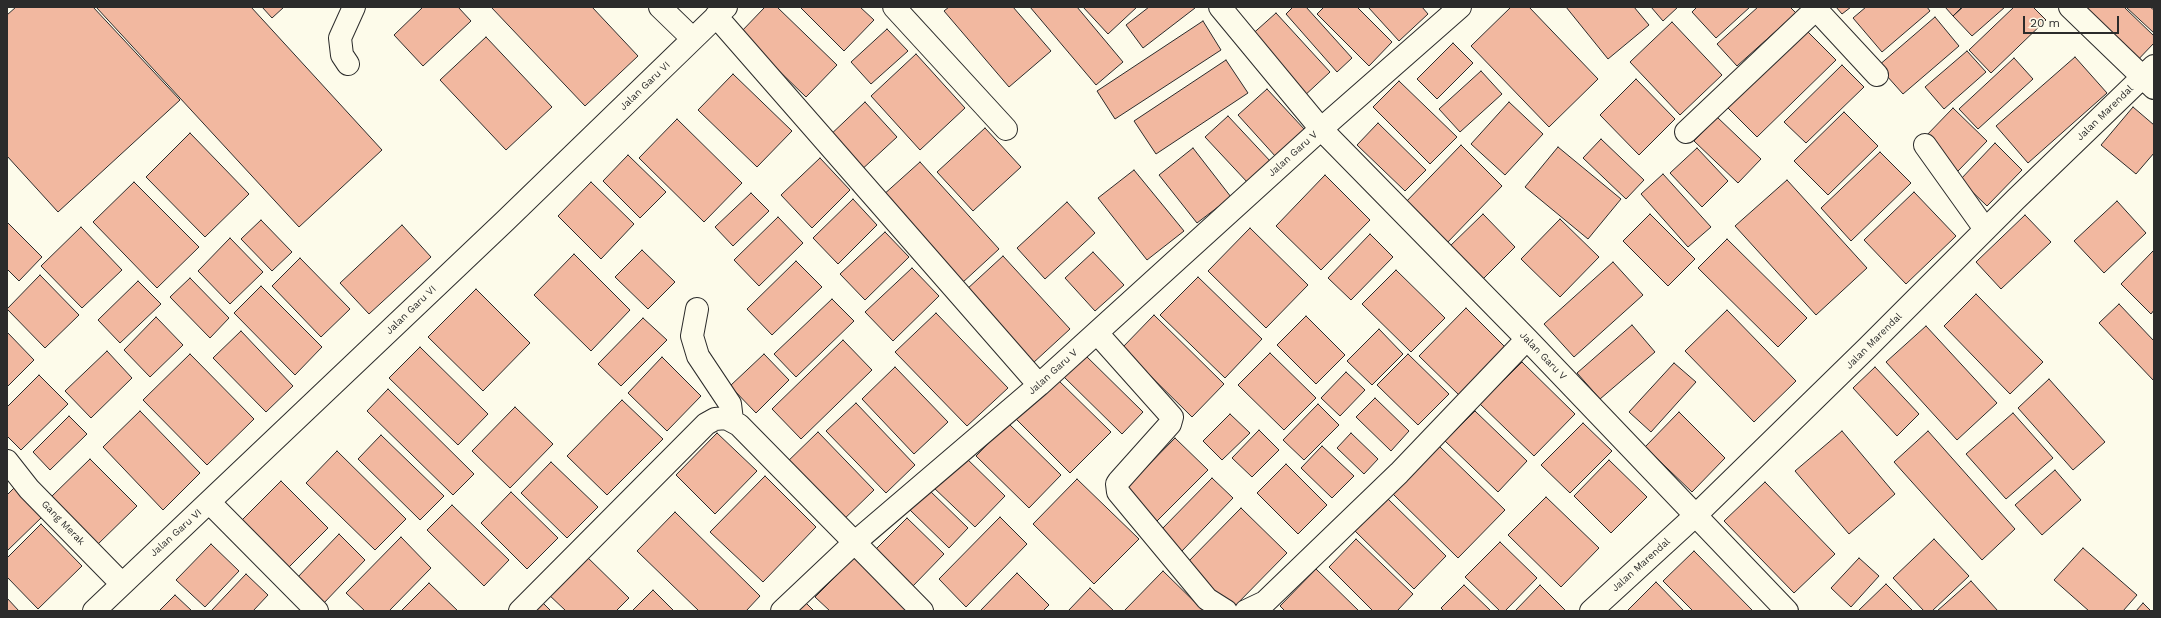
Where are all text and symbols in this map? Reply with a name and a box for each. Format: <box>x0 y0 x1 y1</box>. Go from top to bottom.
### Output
scale bar <box>2025 8 2121 34</box>
text: 20 m <box>2030 16 2060 30</box>
street label: Jalan Garu VI <box>617 59 673 113</box>
street label: Jalan Marendal <box>2074 83 2136 143</box>
street label: Jalan Garu V <box>1266 129 1320 179</box>
street label: Jalan Garu VI <box>383 283 439 337</box>
street label: Jalan Marendal <box>1843 310 1905 372</box>
street label: Jalan Garu V <box>1517 329 1569 383</box>
street label: Jalan Garu V <box>1026 347 1080 397</box>
street label: Gang Merak <box>39 498 87 548</box>
street label: Jalan Garu VI <box>148 507 204 559</box>
street label: Jalan Marendal <box>1609 536 1673 594</box>

